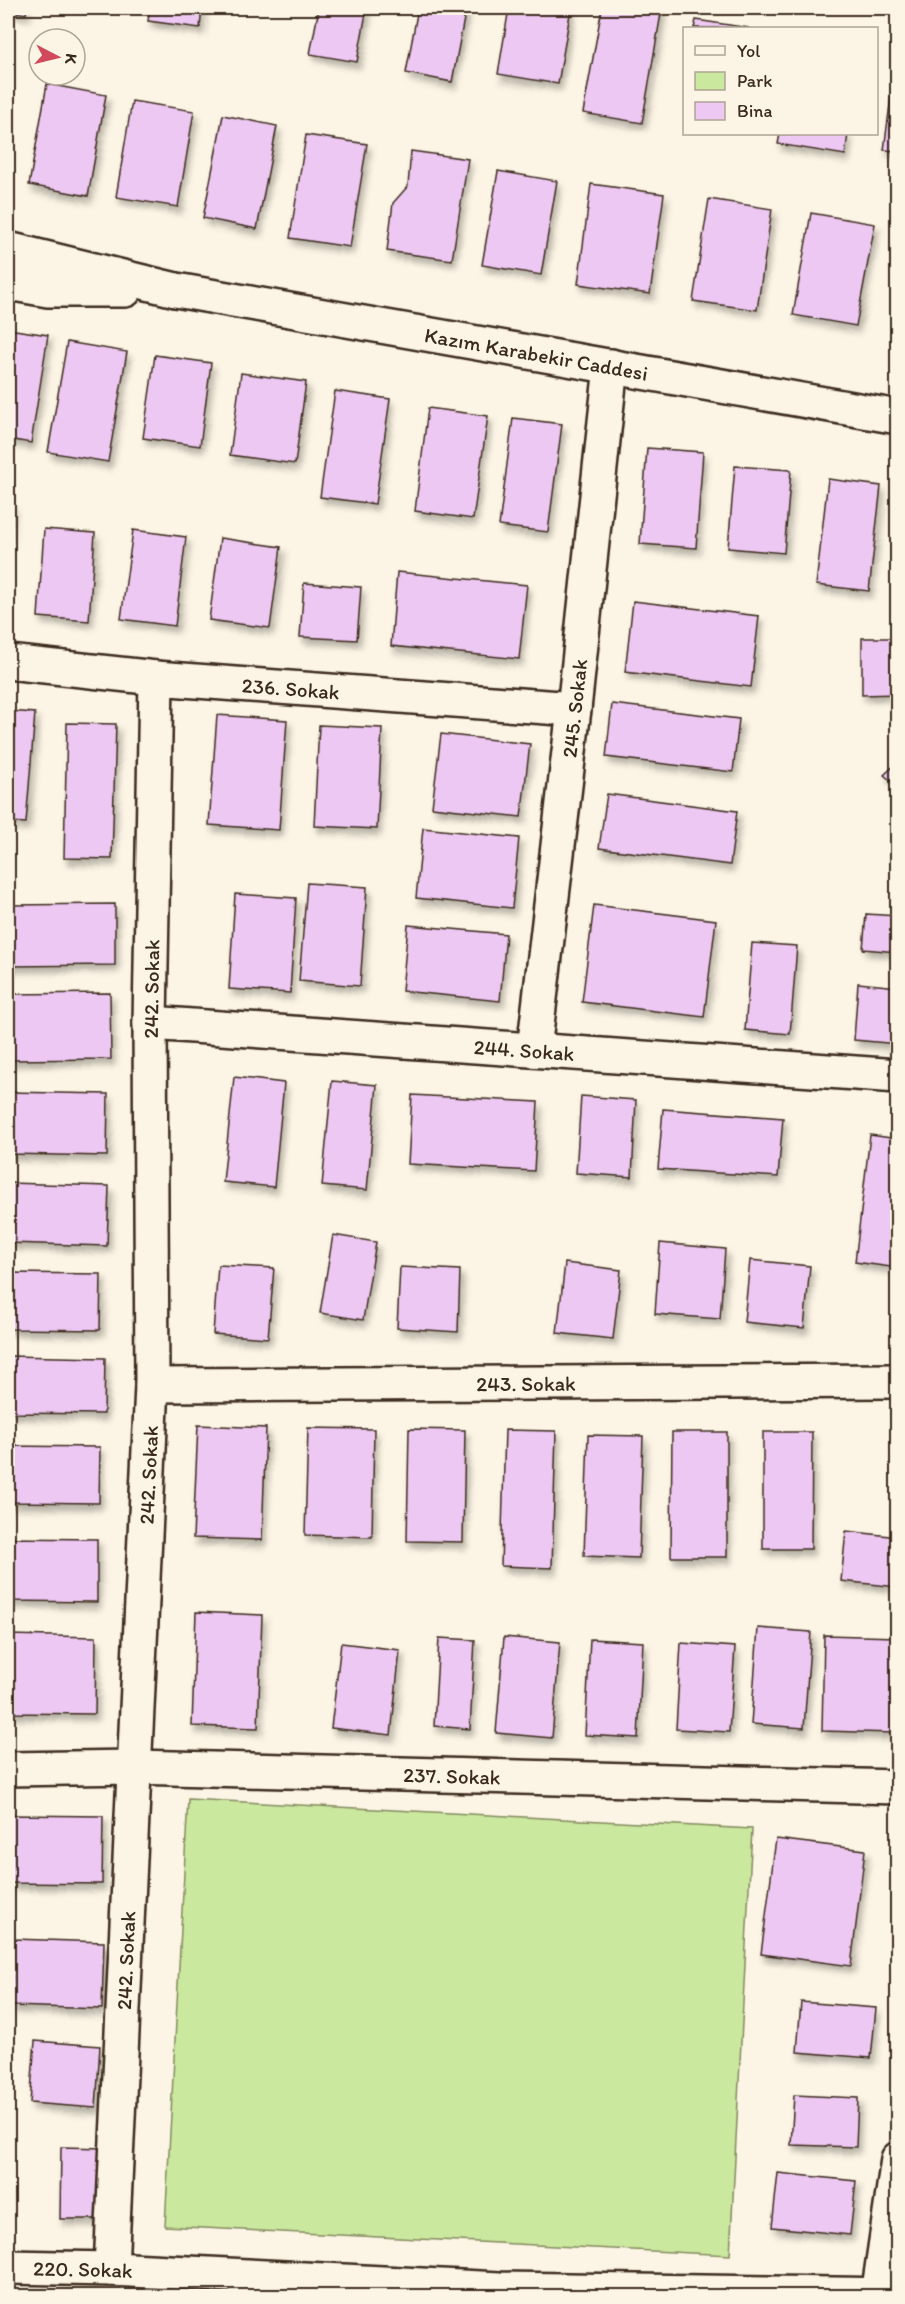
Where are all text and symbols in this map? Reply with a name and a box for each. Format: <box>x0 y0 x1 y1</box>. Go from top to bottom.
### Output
north arrow <box>27 27 87 87</box>
legend <box>683 27 878 135</box>
text: Yol <box>737 40 760 62</box>
text: K <box>61 53 81 66</box>
text: Park <box>737 70 772 92</box>
text: Bina <box>737 100 772 122</box>
street label: Kazım Karabekir Caddesi <box>423 321 650 385</box>
street label: 245. Sokak <box>556 657 592 759</box>
street label: 236. Sokak <box>241 672 341 704</box>
street label: 242. Sokak <box>137 939 164 1039</box>
street label: 244. Sokak <box>473 1033 575 1066</box>
street label: 243. Sokak <box>476 1370 576 1396</box>
street label: 242. Sokak <box>133 1424 163 1525</box>
street label: 237. Sokak <box>403 1762 501 1789</box>
street label: 242. Sokak <box>111 1910 140 2010</box>
street label: 220. Sokak <box>33 2255 134 2283</box>

